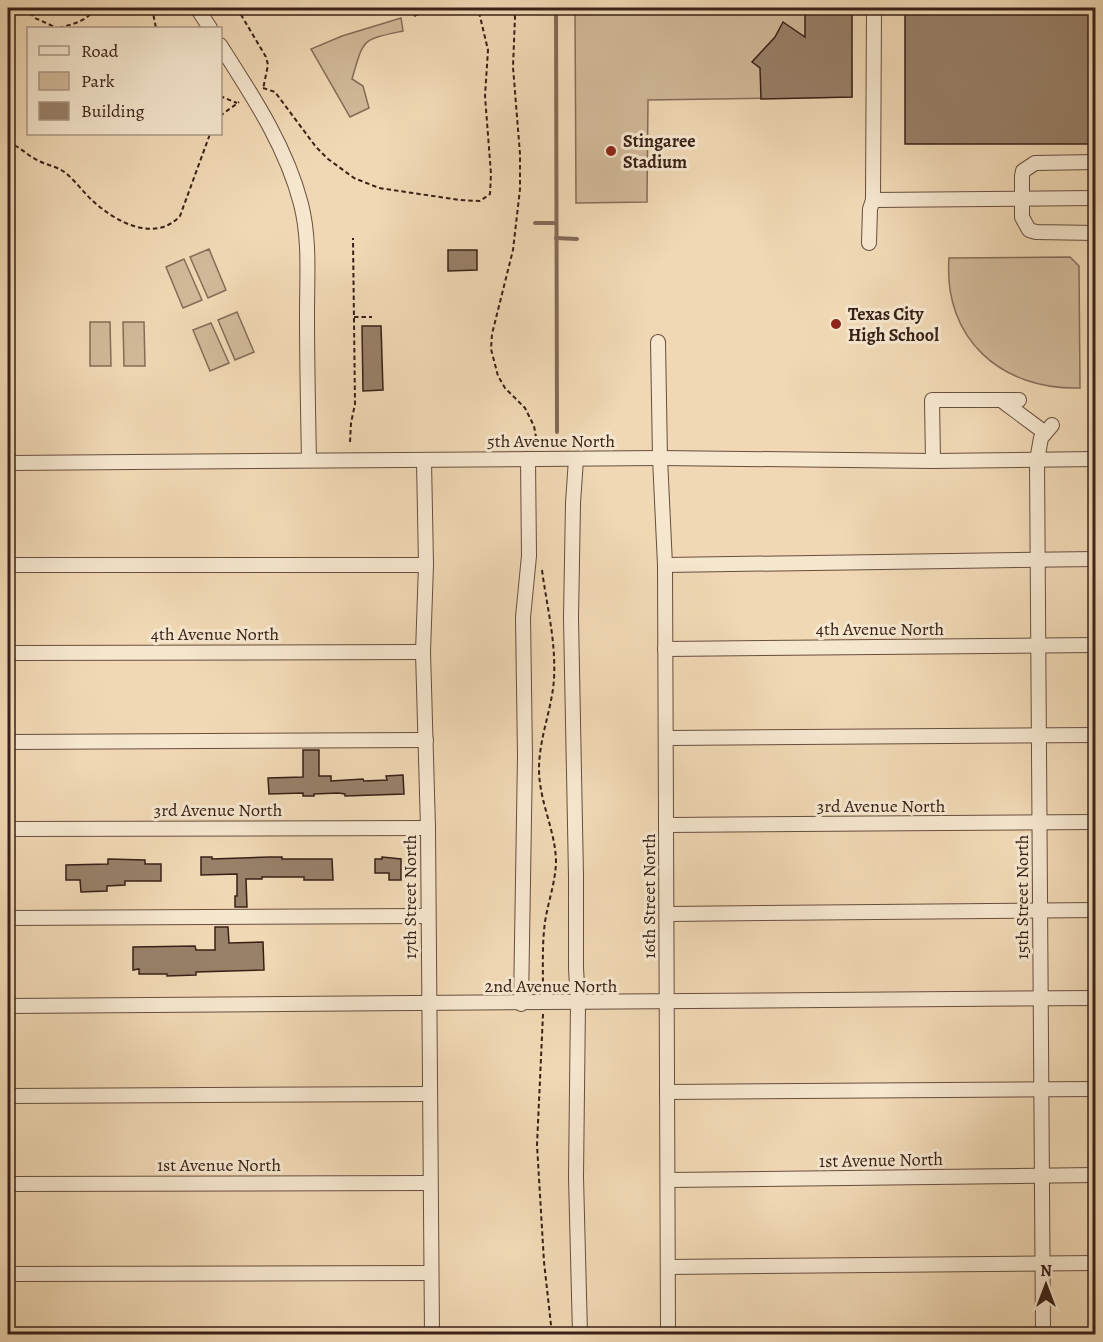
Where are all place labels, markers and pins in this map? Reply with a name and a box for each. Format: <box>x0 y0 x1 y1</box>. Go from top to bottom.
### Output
place label: Stingaree Stadium <box>623 129 696 174</box>
marker: Stingaree Stadium <box>604 144 618 158</box>
place label: Texas City High School <box>848 302 939 347</box>
marker: Texas City High School <box>829 317 843 331</box>

